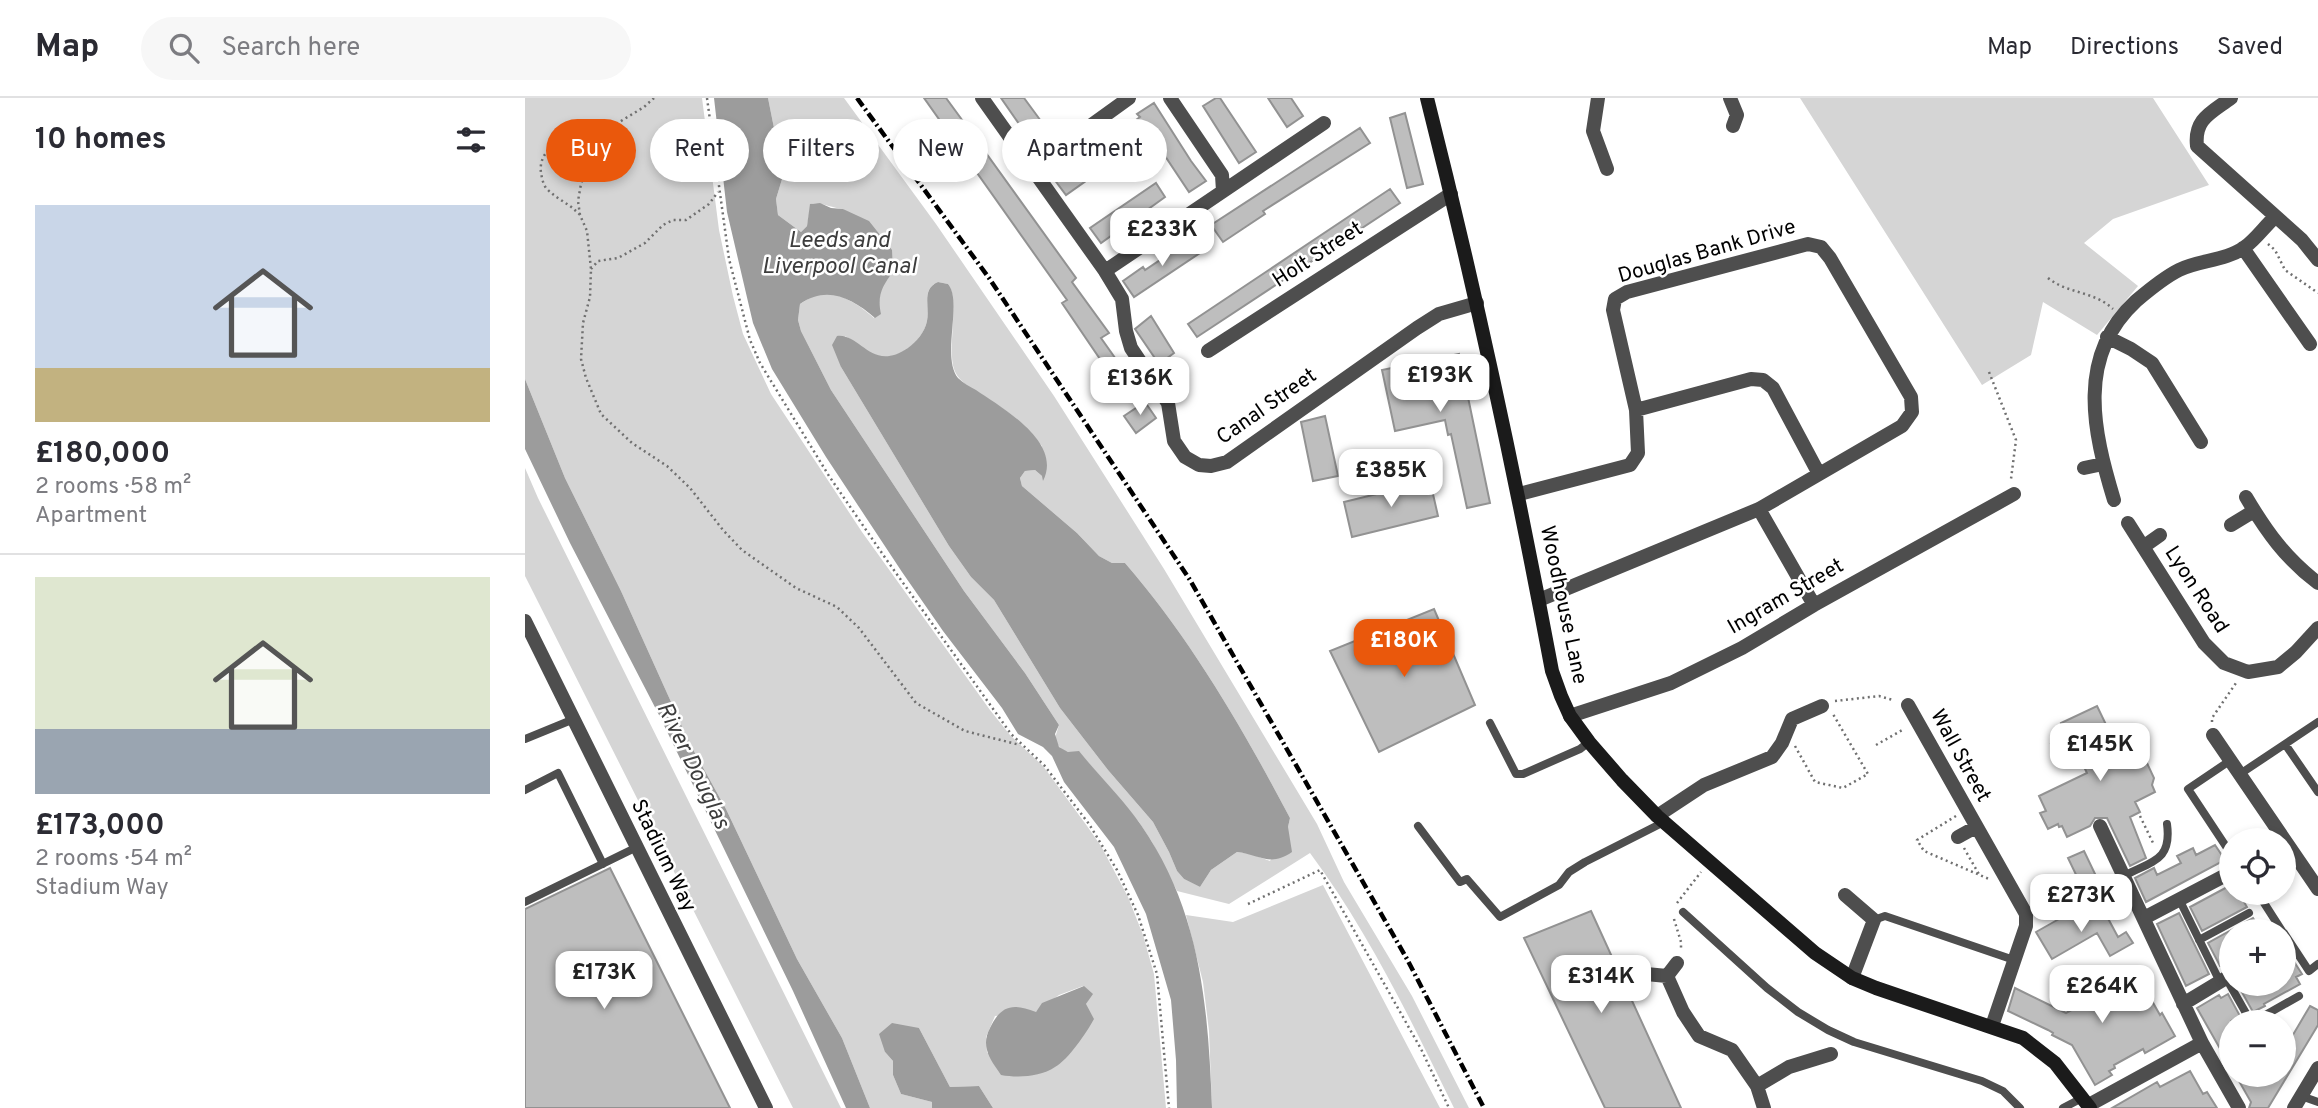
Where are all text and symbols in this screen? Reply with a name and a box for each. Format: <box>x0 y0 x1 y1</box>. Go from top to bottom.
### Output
search box <box>141 17 631 80</box>
text: Map <box>35 27 99 69</box>
icon: search <box>165 29 203 67</box>
text: Search here <box>221 32 360 65</box>
text: Map <box>1987 33 2032 63</box>
text: Directions <box>2070 33 2179 63</box>
text: Saved <box>2217 33 2283 63</box>
chip: Buy <box>546 119 636 182</box>
chip: Rent <box>650 119 749 182</box>
chip: Filters <box>763 119 879 182</box>
chip: New <box>893 119 988 182</box>
chip: Apartment <box>1002 119 1167 182</box>
icon: filters <box>452 121 490 159</box>
text: 10 homes <box>35 122 166 159</box>
pin: £233K <box>1113 208 1211 268</box>
street label: Douglas Bank Drive <box>1615 214 1799 290</box>
text: £233K <box>1126 216 1198 245</box>
street label: Holt Street <box>1268 216 1368 294</box>
water label: Leeds and Liverpool Canal <box>762 227 917 282</box>
icon: home <box>200 250 326 376</box>
pin: £193K <box>1391 354 1489 414</box>
pin: £136K <box>1091 358 1189 417</box>
text: £193K <box>1406 362 1474 391</box>
street label: Canal Street <box>1212 363 1322 451</box>
text: £136K <box>1106 365 1174 394</box>
text: £180,000 <box>35 436 170 473</box>
pin: £385K <box>1342 450 1440 509</box>
text: £385K <box>1355 457 1427 486</box>
text: 2 rooms · 58 m² <box>35 473 191 502</box>
text: Apartment <box>35 502 147 531</box>
street label: Woodhouse Lane <box>1533 523 1593 687</box>
street label: Lyon Road <box>2158 541 2234 639</box>
street label: Ingram Street <box>1723 553 1849 641</box>
pin: £180K <box>1355 620 1453 679</box>
icon: home <box>200 622 326 748</box>
text: £180K <box>1370 627 1438 656</box>
water label: River Douglas <box>649 698 736 835</box>
street label: Wall Street <box>1923 705 1997 807</box>
pin: £145K <box>2051 724 2149 783</box>
text: £145K <box>2066 731 2134 760</box>
street label: Stadium Way <box>624 795 702 917</box>
text: £173,000 <box>35 808 165 845</box>
map controls <box>2219 828 2296 1087</box>
button: locate <box>2219 828 2296 905</box>
text: 2 rooms · 54 m² <box>35 845 192 874</box>
text: Stadium Way <box>35 874 169 903</box>
pin: £273K <box>2032 874 2130 934</box>
text: £273K <box>2046 882 2116 911</box>
button: + <box>2219 919 2296 996</box>
pin: £173K <box>555 951 653 1011</box>
pin: £314K <box>1552 956 1650 1015</box>
text: £173K <box>571 959 637 988</box>
text: £314K <box>1567 963 1635 992</box>
pin: £264K <box>2053 965 2151 1025</box>
text: £264K <box>2065 973 2139 1002</box>
button: − <box>2219 1010 2296 1087</box>

